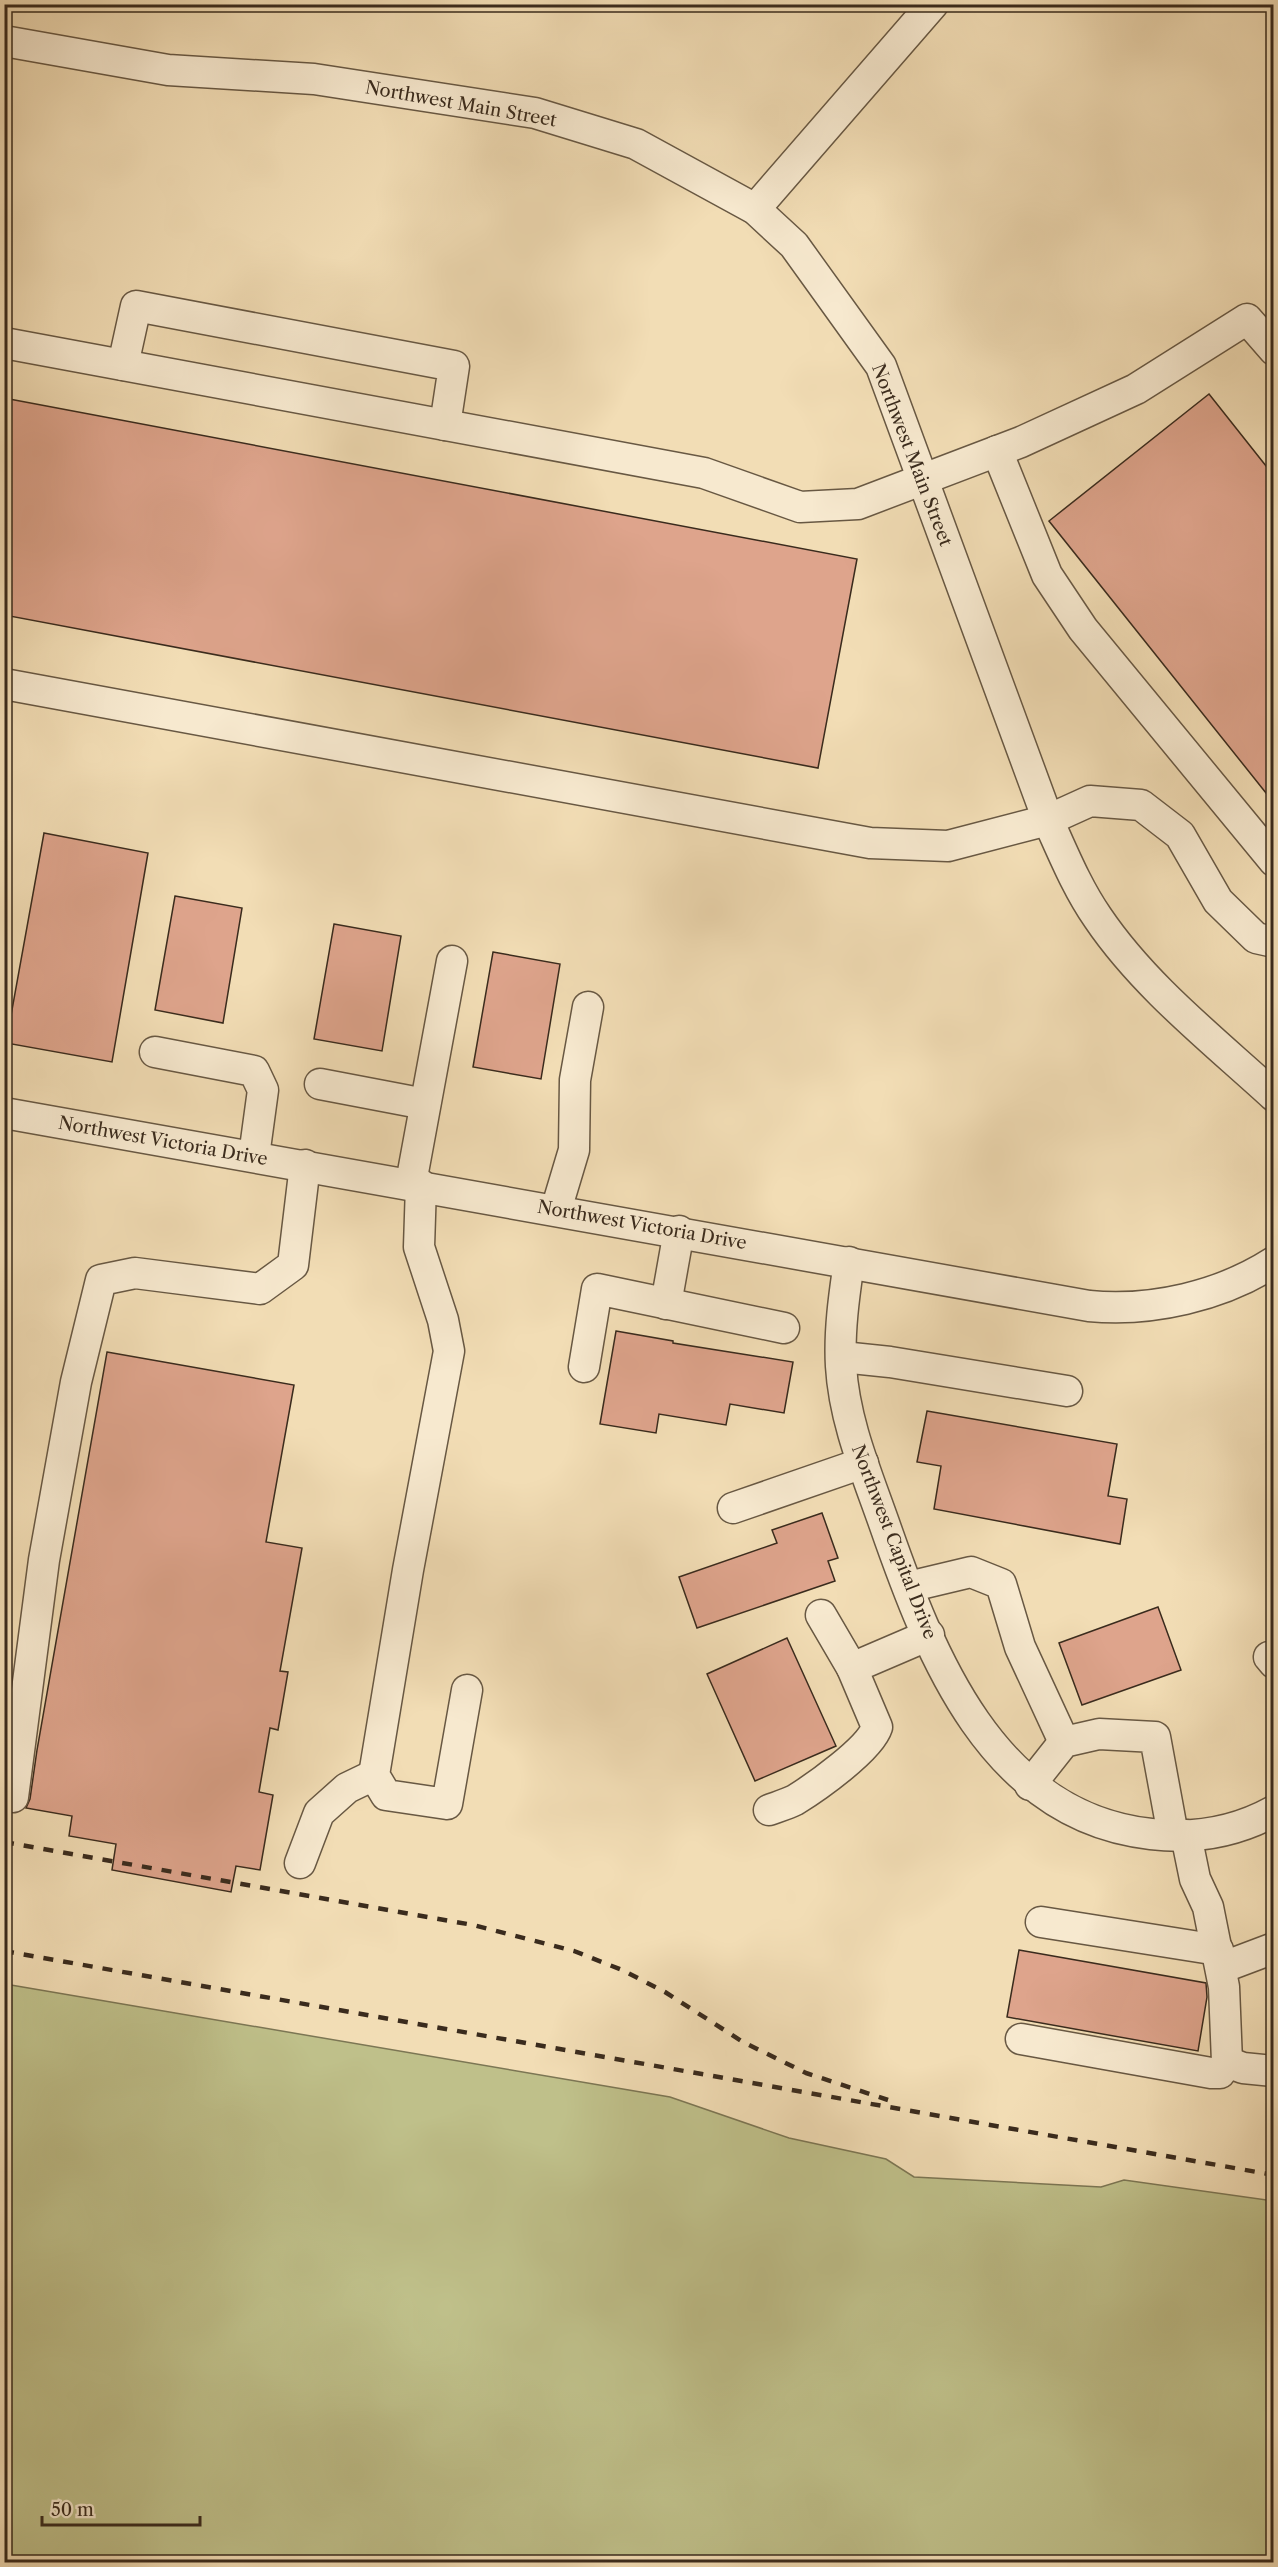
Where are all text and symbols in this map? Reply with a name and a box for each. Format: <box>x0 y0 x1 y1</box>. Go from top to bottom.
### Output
street label: Northwest Main Street <box>364 76 559 132</box>
street label: Northwest Main Street <box>867 361 957 550</box>
street label: Northwest Victoria Drive <box>57 1112 269 1170</box>
street label: Northwest Victoria Drive <box>536 1196 748 1254</box>
street label: Northwest Capital Drive <box>847 1442 941 1642</box>
scale bar <box>42 2489 200 2527</box>
text: 50 m <box>51 2499 94 2521</box>

